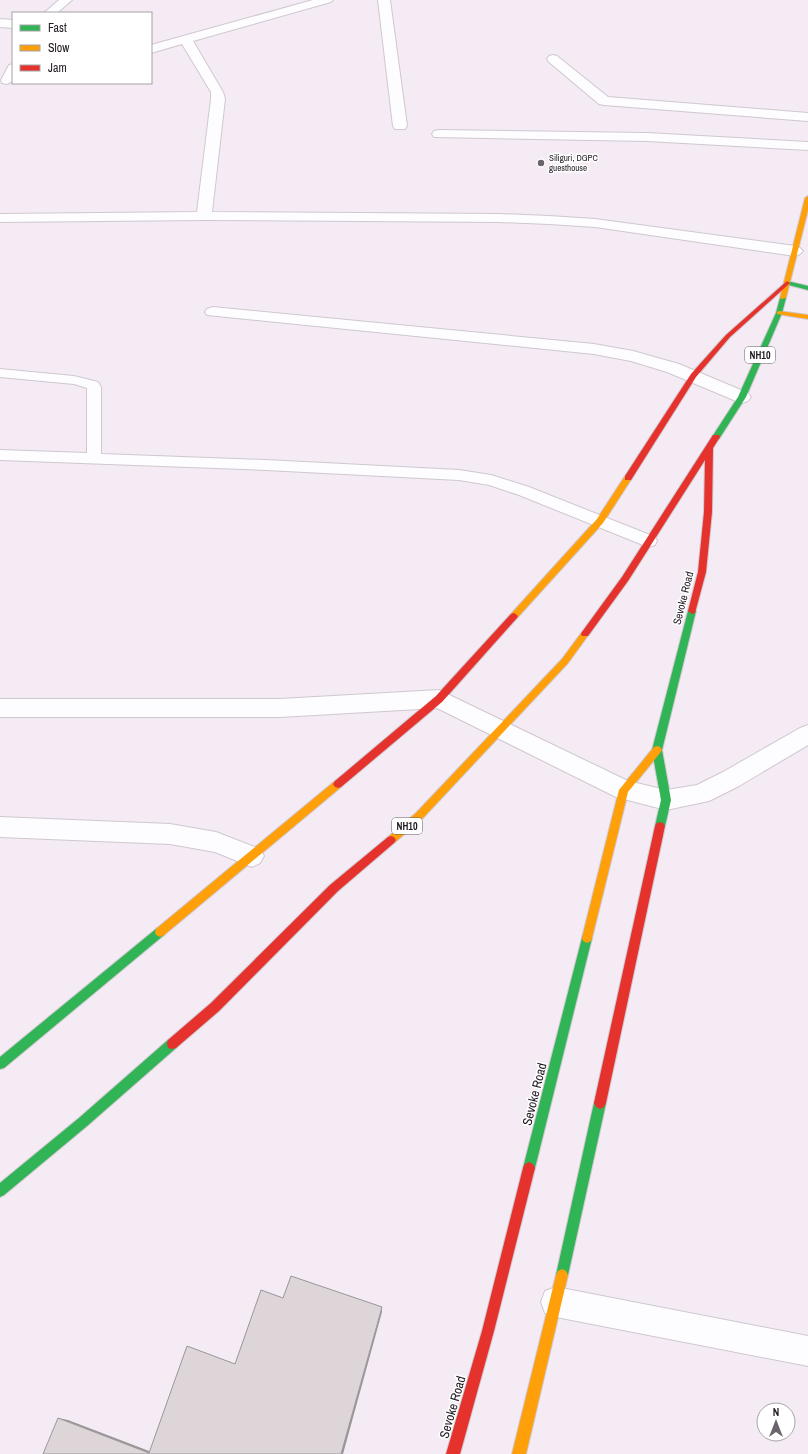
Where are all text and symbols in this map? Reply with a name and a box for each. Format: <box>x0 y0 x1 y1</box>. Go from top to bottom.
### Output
legend <box>12 12 152 84</box>
text: Fast <box>48 20 67 36</box>
text: Slow <box>48 40 70 56</box>
text: Jam <box>48 60 67 76</box>
place label: Siliguri, DGPC guesthouse <box>549 152 598 174</box>
marker: Siliguri, DGPC guesthouse <box>536 158 546 168</box>
road number: NH10 <box>745 347 775 363</box>
street label: Sevoke Road <box>670 570 696 626</box>
road number: NH10 <box>392 818 422 834</box>
street label: Sevoke Road <box>518 1061 550 1127</box>
street label: Sevoke Road <box>435 1374 469 1440</box>
north arrow <box>756 1402 796 1442</box>
text: N <box>773 1405 779 1419</box>

